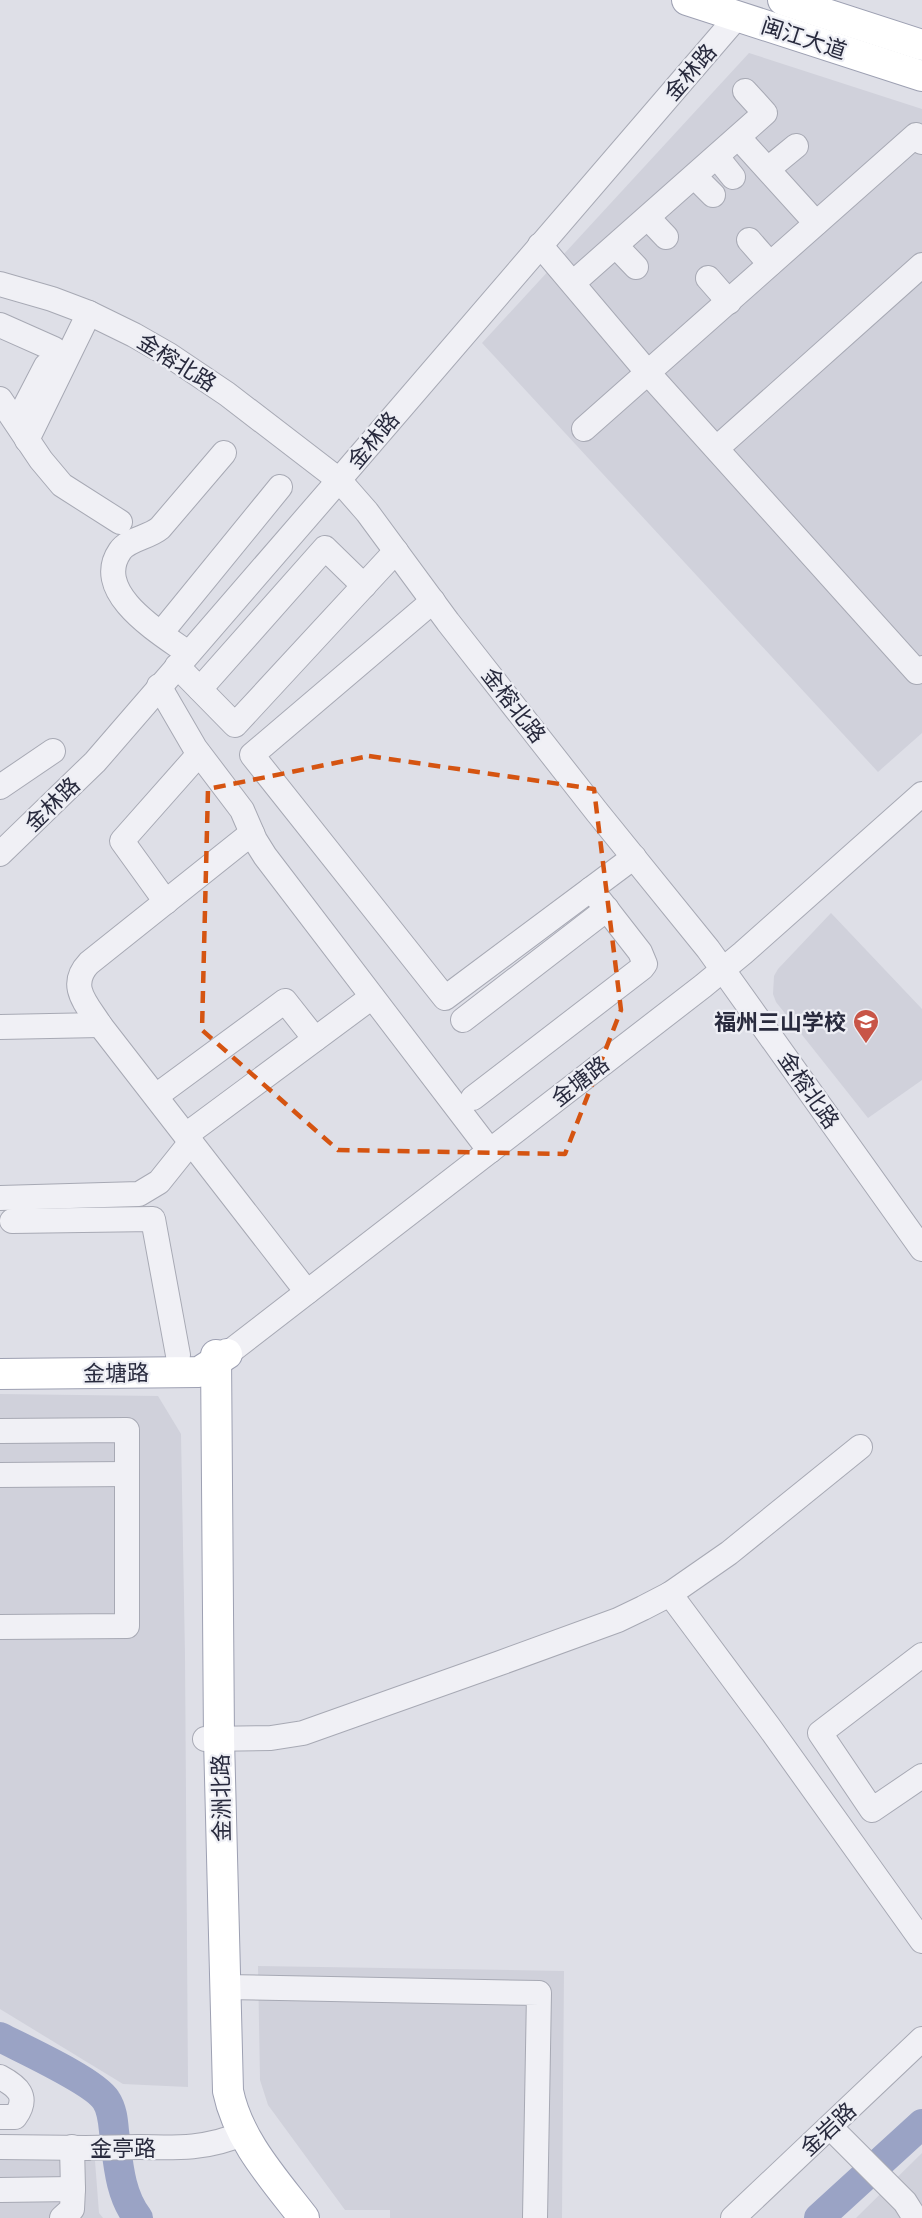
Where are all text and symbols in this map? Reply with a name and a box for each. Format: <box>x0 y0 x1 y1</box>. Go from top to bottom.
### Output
street label: 闽江大道 <box>757 9 851 67</box>
street label: 金林路 <box>656 37 724 107</box>
street label: 金榕北路 <box>131 325 223 399</box>
street label: 金林路 <box>340 404 406 476</box>
street label: 金榕北路 <box>474 660 554 750</box>
street label: 金林路 <box>17 770 87 838</box>
place label: 福州三山学校 <box>714 1006 846 1038</box>
school or university icon: 福州三山学校 <box>851 1007 881 1045</box>
street label: 金榕北路 <box>771 1045 847 1135</box>
street label: 金塘路 <box>544 1048 616 1114</box>
street label: 金塘路 <box>83 1356 149 1390</box>
street label: 金洲北路 <box>204 1754 238 1842</box>
street label: 金岩路 <box>793 2095 863 2163</box>
street label: 金亭路 <box>90 2132 156 2164</box>

